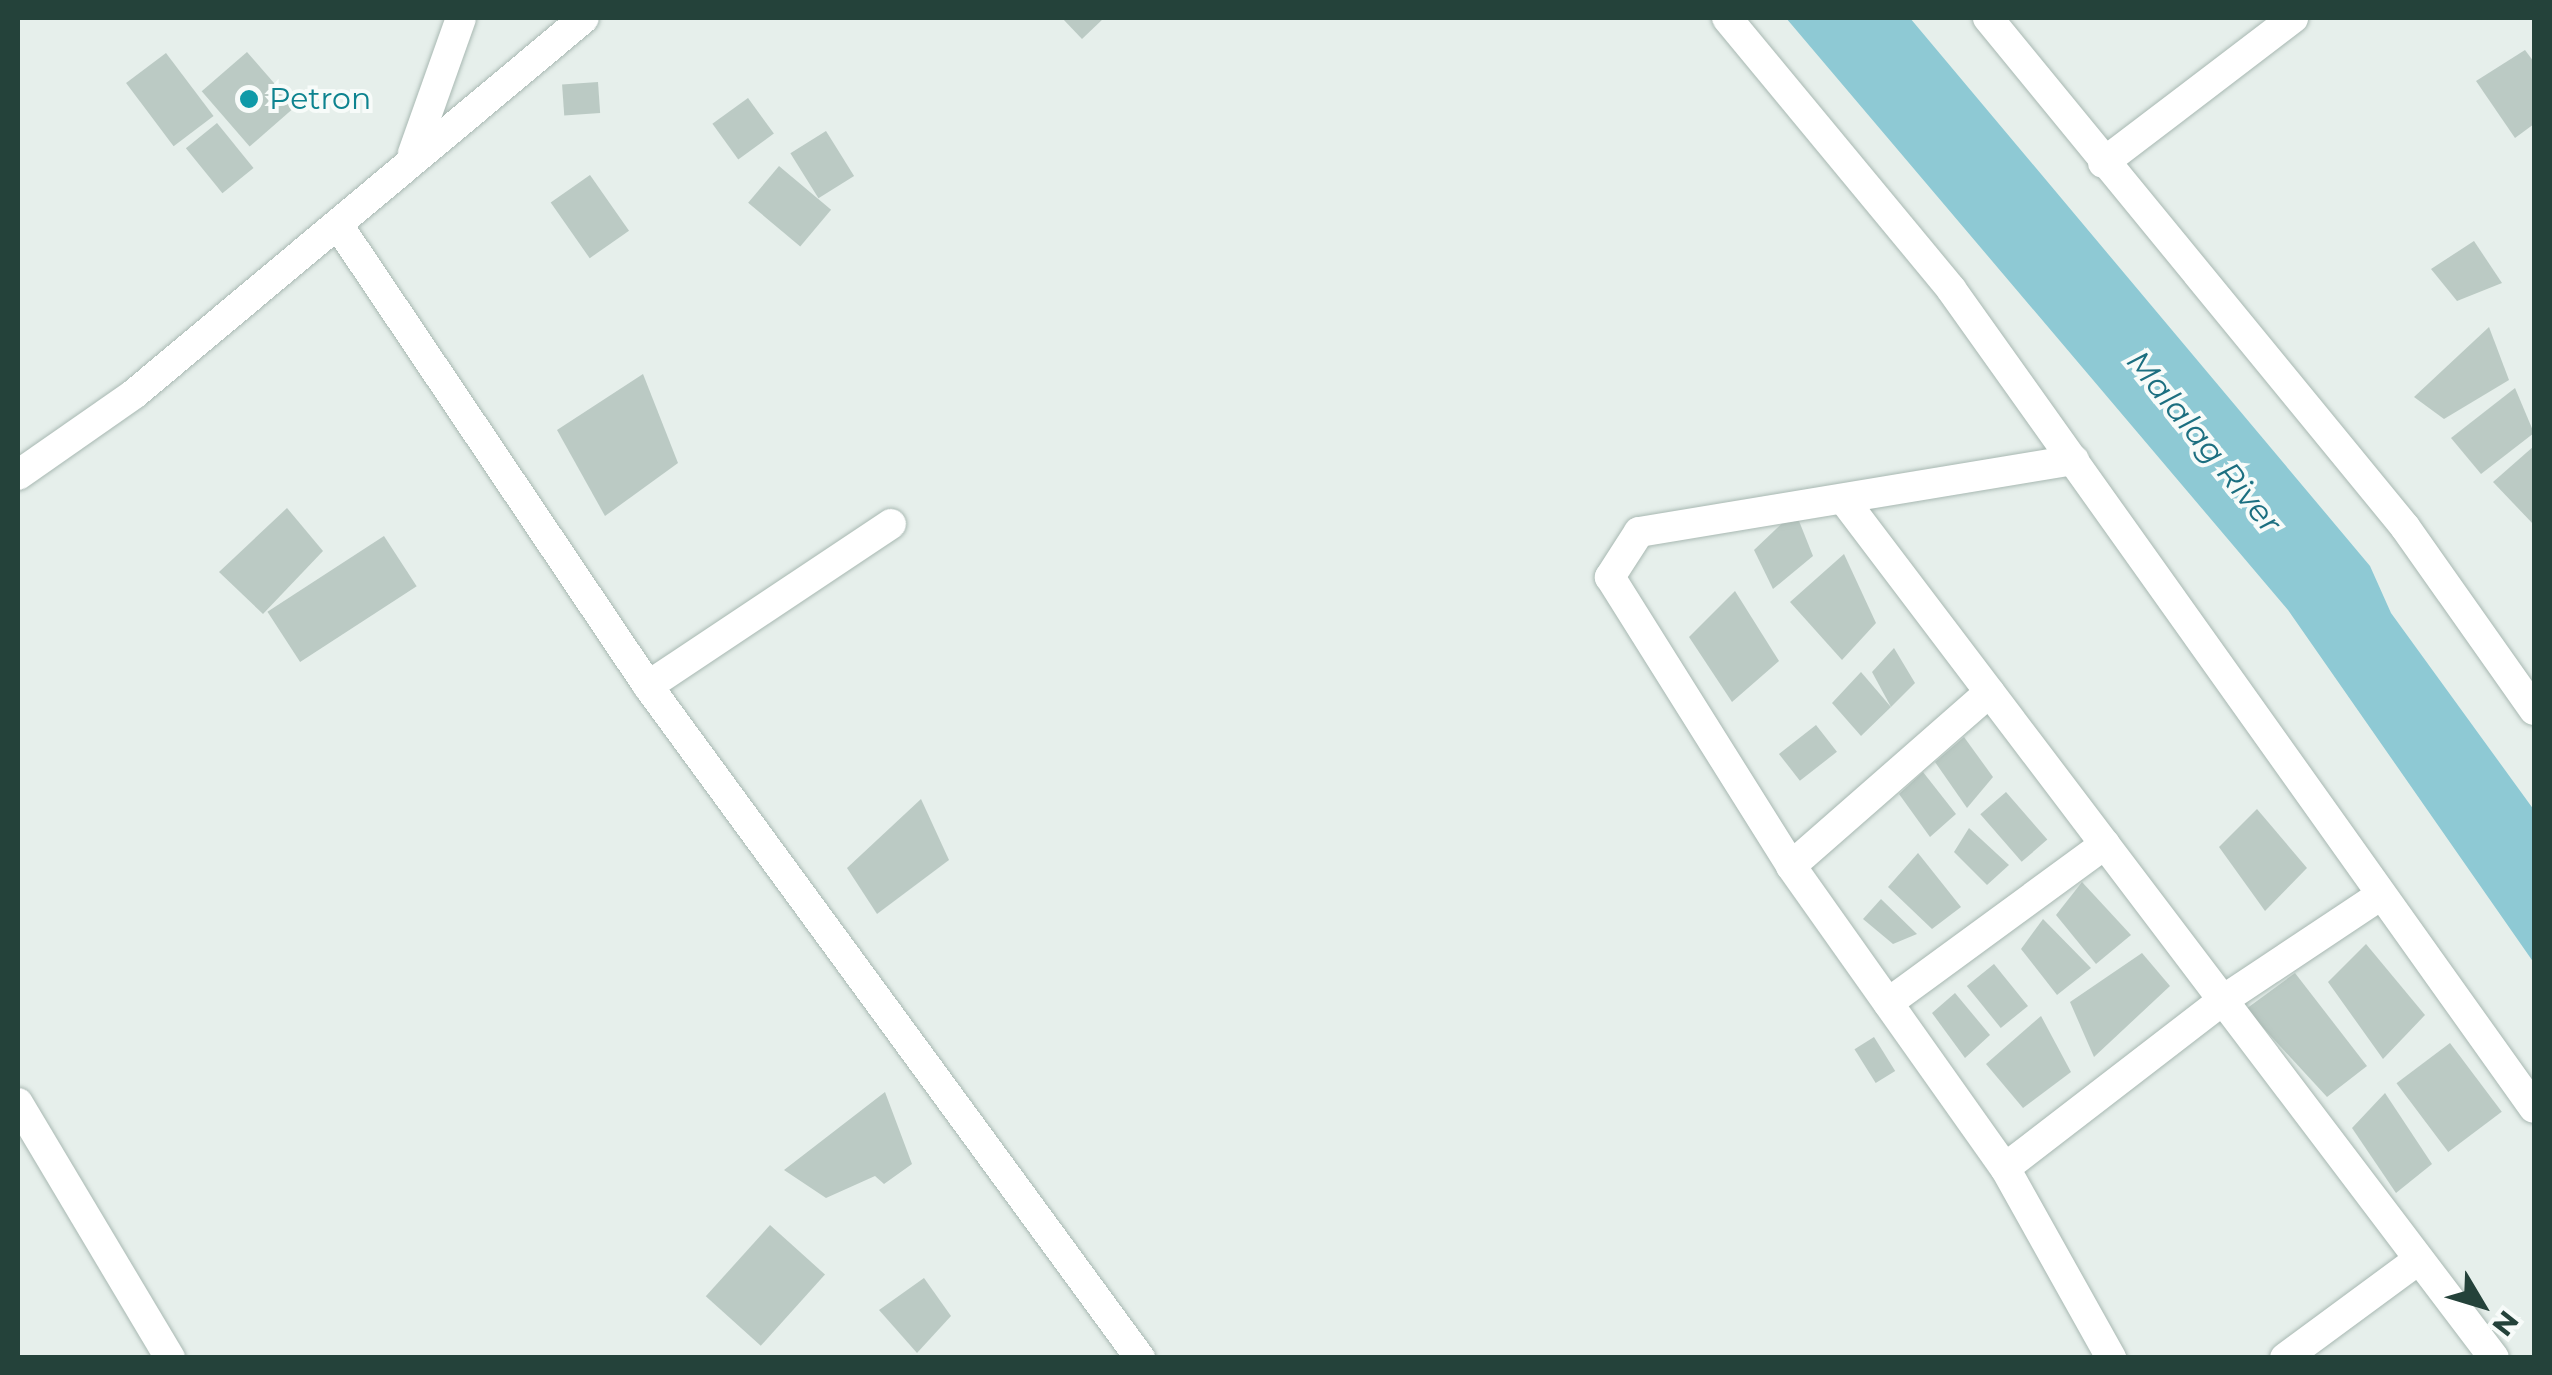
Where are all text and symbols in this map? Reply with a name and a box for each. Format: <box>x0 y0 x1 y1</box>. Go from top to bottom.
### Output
place label: Petron <box>269 81 371 117</box>
marker: Petron <box>238 88 260 110</box>
water label: Malalag River <box>2119 343 2289 541</box>
north arrow <box>2432 1255 2532 1355</box>
text: N <box>2485 1304 2526 1343</box>

